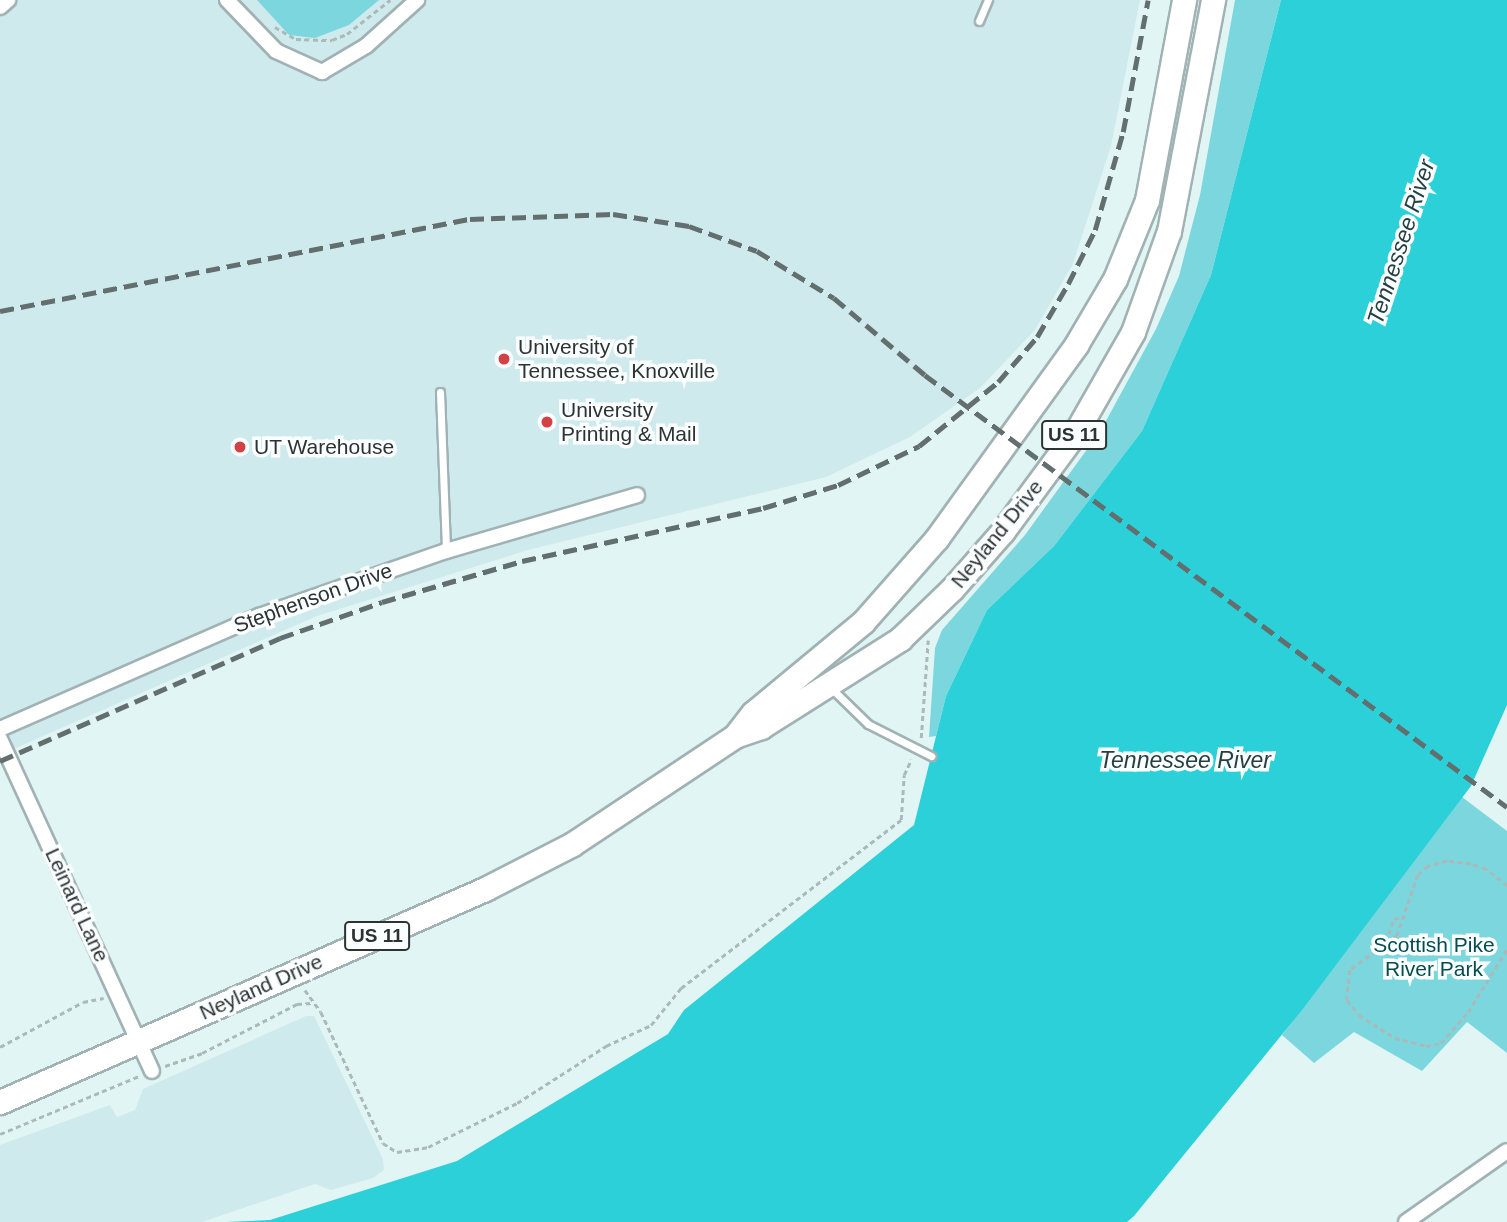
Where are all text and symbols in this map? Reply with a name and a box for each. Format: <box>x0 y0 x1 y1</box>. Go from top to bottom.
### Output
water label: Tennessee River <box>1361 156 1441 328</box>
place label: University of Tennessee, Knoxville <box>518 334 715 384</box>
marker: University of Tennessee, Knoxville <box>496 351 512 367</box>
place label: University Printing & Mail <box>561 397 696 447</box>
marker: University Printing & Mail <box>539 414 555 430</box>
road number: US 11 <box>1041 420 1107 450</box>
place label: UT Warehouse <box>254 434 394 460</box>
marker: UT Warehouse <box>232 439 248 455</box>
street label: Neyland Drive <box>946 475 1048 593</box>
street label: Stephenson Drive <box>230 558 396 638</box>
water label: Tennessee River <box>1099 746 1271 774</box>
street label: Leinard Lane <box>40 844 114 966</box>
road number: US 11 <box>344 920 410 952</box>
park label: Scottish Pike River Park <box>1373 932 1495 982</box>
street label: Neyland Drive <box>196 949 326 1025</box>

